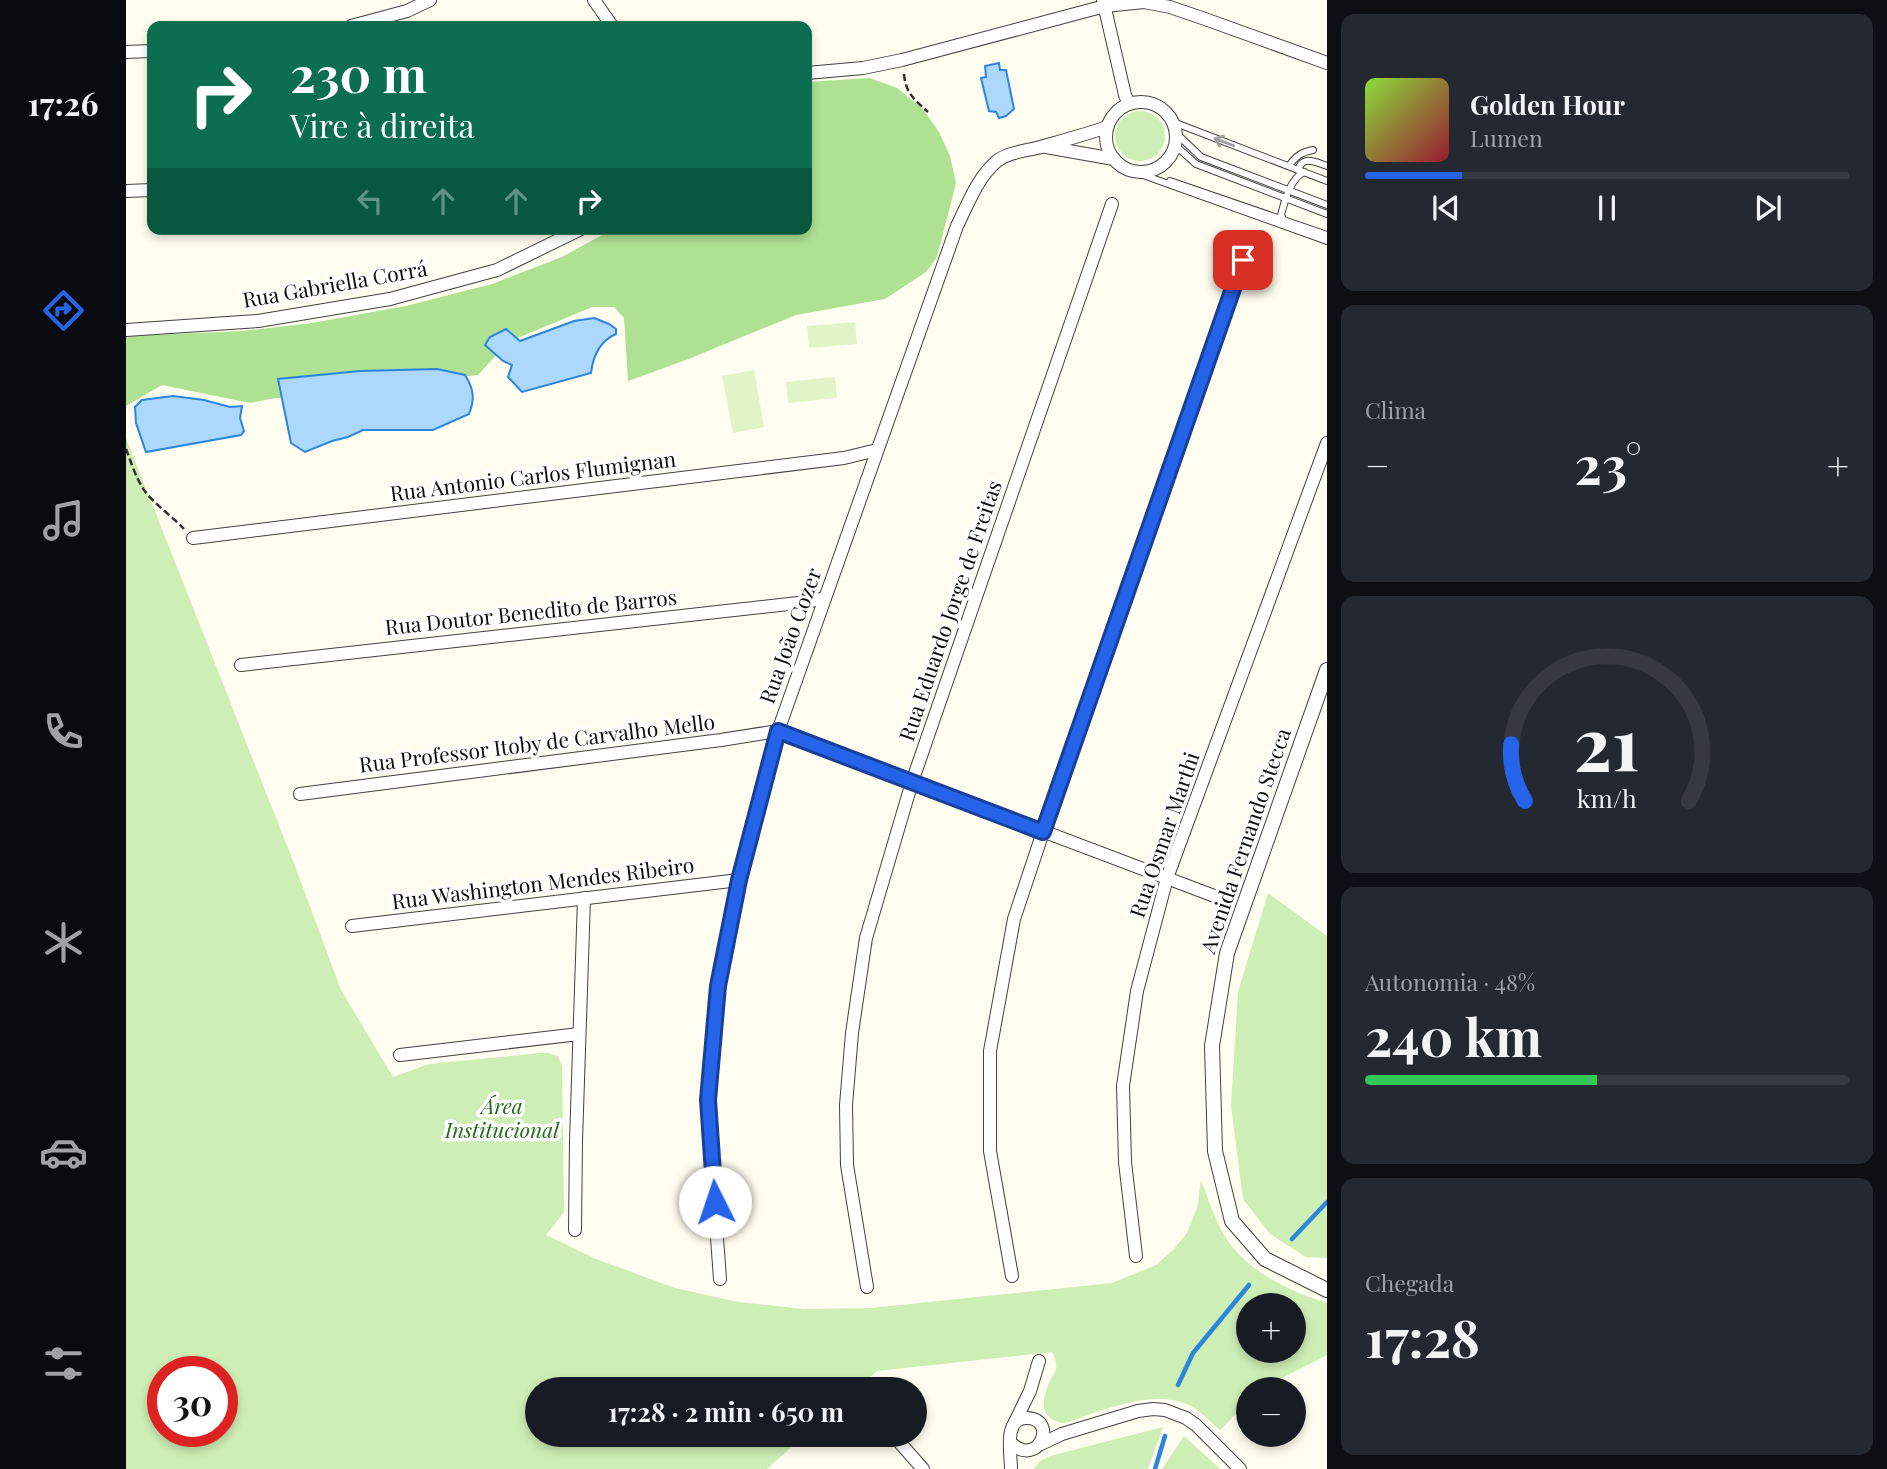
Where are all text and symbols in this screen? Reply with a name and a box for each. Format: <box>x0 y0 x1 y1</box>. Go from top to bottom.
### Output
text: 230 m <box>290 40 427 105</box>
icon: right <box>175 49 266 140</box>
text: 17:26 <box>28 81 98 124</box>
text: Golden Hour <box>1470 87 1625 122</box>
text: Vire à direita <box>290 103 474 146</box>
text: Lumen <box>1470 122 1543 153</box>
one-way arrow <box>1214 134 1236 147</box>
icon: left <box>351 182 389 220</box>
icon: ahead <box>424 182 462 220</box>
icon: ahead <box>497 182 535 220</box>
icon: right <box>570 182 608 220</box>
icon: previous <box>1427 189 1465 227</box>
icon: pause <box>1588 189 1626 227</box>
icon: next <box>1749 189 1787 227</box>
pin <box>1213 230 1273 290</box>
icon: arrive <box>1224 241 1262 279</box>
street label: Rua Gabriella Corrá <box>240 253 430 313</box>
icon: directions <box>39 286 88 335</box>
text: Clima <box>1365 394 1426 425</box>
text: 23° <box>1575 429 1642 498</box>
text: − <box>1365 439 1390 490</box>
text: + <box>1827 439 1849 490</box>
street label: Rua Antonio Carlos Flumignan <box>388 444 678 506</box>
street label: Rua Eduardo Jorge de Freitas <box>891 476 1007 744</box>
icon: music <box>39 496 88 545</box>
street label: Rua João Cozer <box>752 563 827 707</box>
street label: Rua Doutor Benedito de Barros <box>383 582 678 640</box>
text: 21 <box>1574 692 1640 789</box>
street label: Rua Professor Itoby de Carvalho Mello <box>357 706 716 778</box>
icon: phone <box>39 707 88 756</box>
street label: Avenida Fernando Stecca <box>1192 724 1296 958</box>
street label: Rua Osmar Marthi <box>1122 748 1205 921</box>
text: km/h <box>1577 780 1637 813</box>
street label: Rua Washington Mendes Ribeiro <box>390 850 695 914</box>
icon: climate <box>39 918 88 967</box>
text: Autonomia · 48% <box>1365 966 1535 997</box>
text: 240 km <box>1365 1001 1542 1070</box>
park label: Área Institucional <box>444 1091 560 1143</box>
icon: car <box>39 1128 88 1177</box>
position arrow <box>678 1165 752 1239</box>
text: Chegada <box>1365 1267 1454 1298</box>
map controls <box>1236 1293 1306 1447</box>
button: + <box>1236 1293 1306 1363</box>
text: 17:28 <box>1365 1302 1480 1371</box>
icon: filters <box>39 1339 88 1388</box>
speed limit sign: 30 <box>147 1356 238 1447</box>
button: − <box>1236 1377 1306 1447</box>
text: 17:28 · 2 min · 650 m <box>608 1394 844 1429</box>

